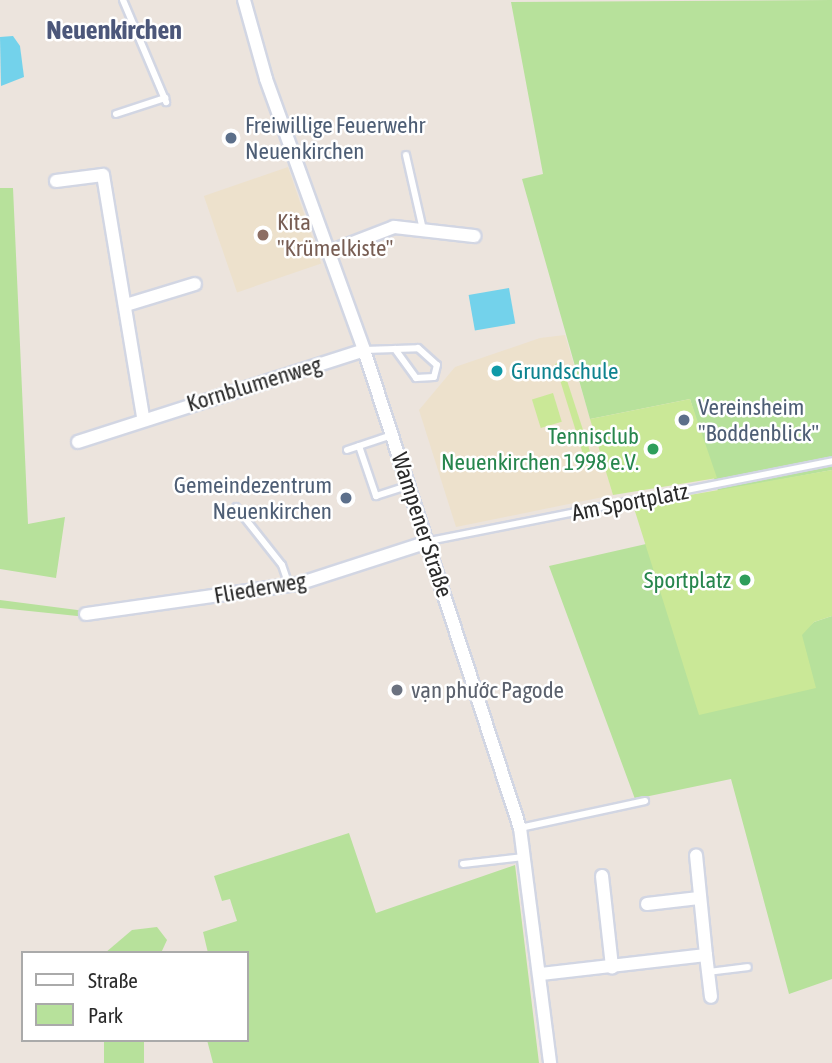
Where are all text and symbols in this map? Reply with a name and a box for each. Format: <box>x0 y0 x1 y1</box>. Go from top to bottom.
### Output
district label: Neuenkirchen <box>46 15 182 47</box>
place label: Freiwillige Feuerwehr Neuenkirchen <box>245 111 425 165</box>
marker: Freiwillige Feuerwehr Neuenkirchen <box>223 130 239 146</box>
place label: Kita "Krümelkiste" <box>277 208 393 262</box>
marker: Kita "Krümelkiste" <box>255 227 271 243</box>
street label: Kornblumenweg <box>183 350 325 418</box>
place label: Grundschule <box>511 357 618 385</box>
marker: Grundschule <box>489 363 505 379</box>
place label: Vereinsheim "Boddenblick" <box>698 393 819 447</box>
marker: Vereinsheim "Boddenblick" <box>676 412 692 428</box>
place label: Tennisclub Neuenkirchen 1998 e.V. <box>441 422 639 476</box>
marker: Tennisclub Neuenkirchen 1998 e.V. <box>645 441 661 457</box>
street label: Wampener Straße <box>386 449 458 601</box>
place label: Gemeindezentrum Neuenkirchen <box>174 471 332 525</box>
street label: Am Sportplatz <box>569 477 691 527</box>
marker: Gemeindezentrum Neuenkirchen <box>338 490 354 506</box>
street label: Fliederweg <box>212 566 308 610</box>
place label: Sportplatz <box>644 566 731 594</box>
marker: Sportplatz <box>737 572 753 588</box>
place label: vạn phước Pagode <box>411 676 564 704</box>
marker: vạn phước Pagode <box>389 682 405 698</box>
legend <box>21 951 248 1042</box>
text: Straße <box>88 968 138 992</box>
text: Park <box>88 1003 123 1027</box>

